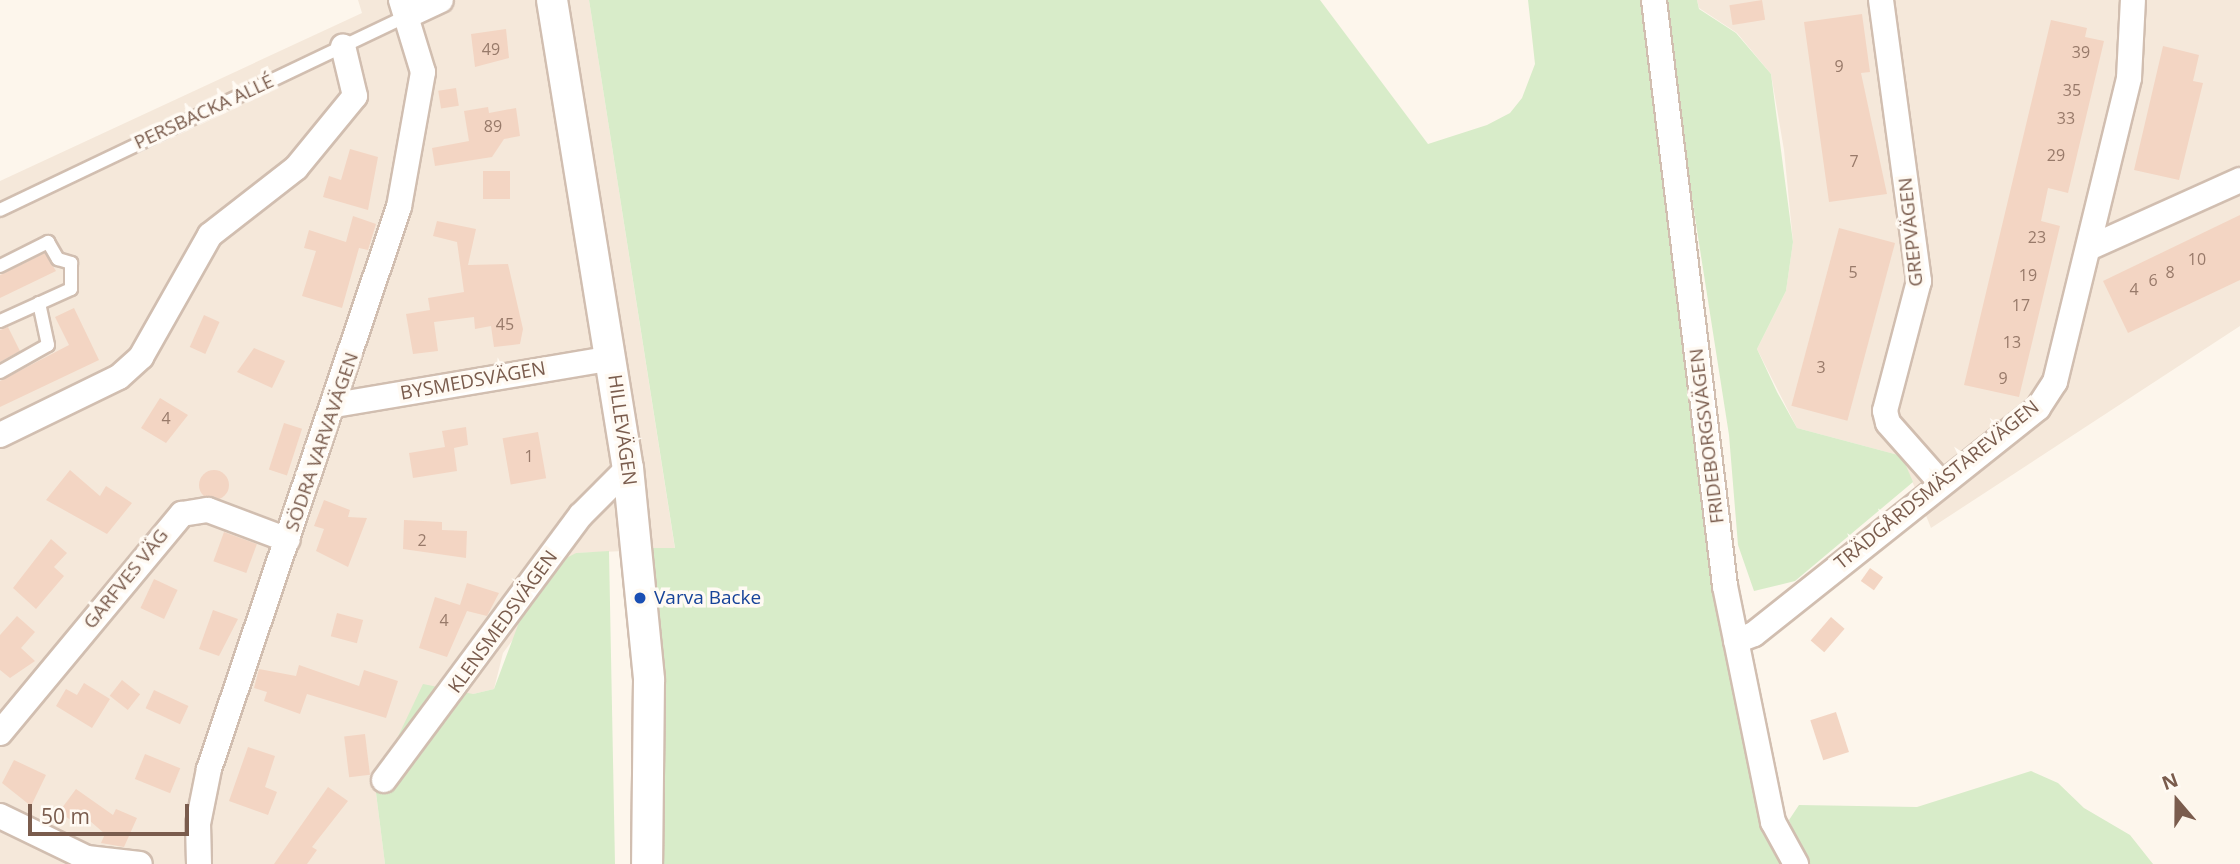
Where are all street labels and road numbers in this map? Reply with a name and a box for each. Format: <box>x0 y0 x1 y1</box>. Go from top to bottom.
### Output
street label: PERSBACKA ALLÉ <box>131 70 277 154</box>
street label: GREPVÄGEN <box>1894 176 1928 288</box>
street label: FRIDEBORGSVÄGEN <box>1685 347 1729 525</box>
street label: SÖDRA VARVAVÄGEN <box>281 349 363 535</box>
street label: BYSMEDSVÄGEN <box>399 357 547 405</box>
street label: HILLEVÄGEN <box>603 373 641 487</box>
street label: TRÄDGÅRDSMÄSTAREVÄGEN <box>1830 396 2044 574</box>
street label: GARFVES VÄG <box>79 525 173 633</box>
street label: KLENSMEDSVÄGEN <box>444 546 562 698</box>

